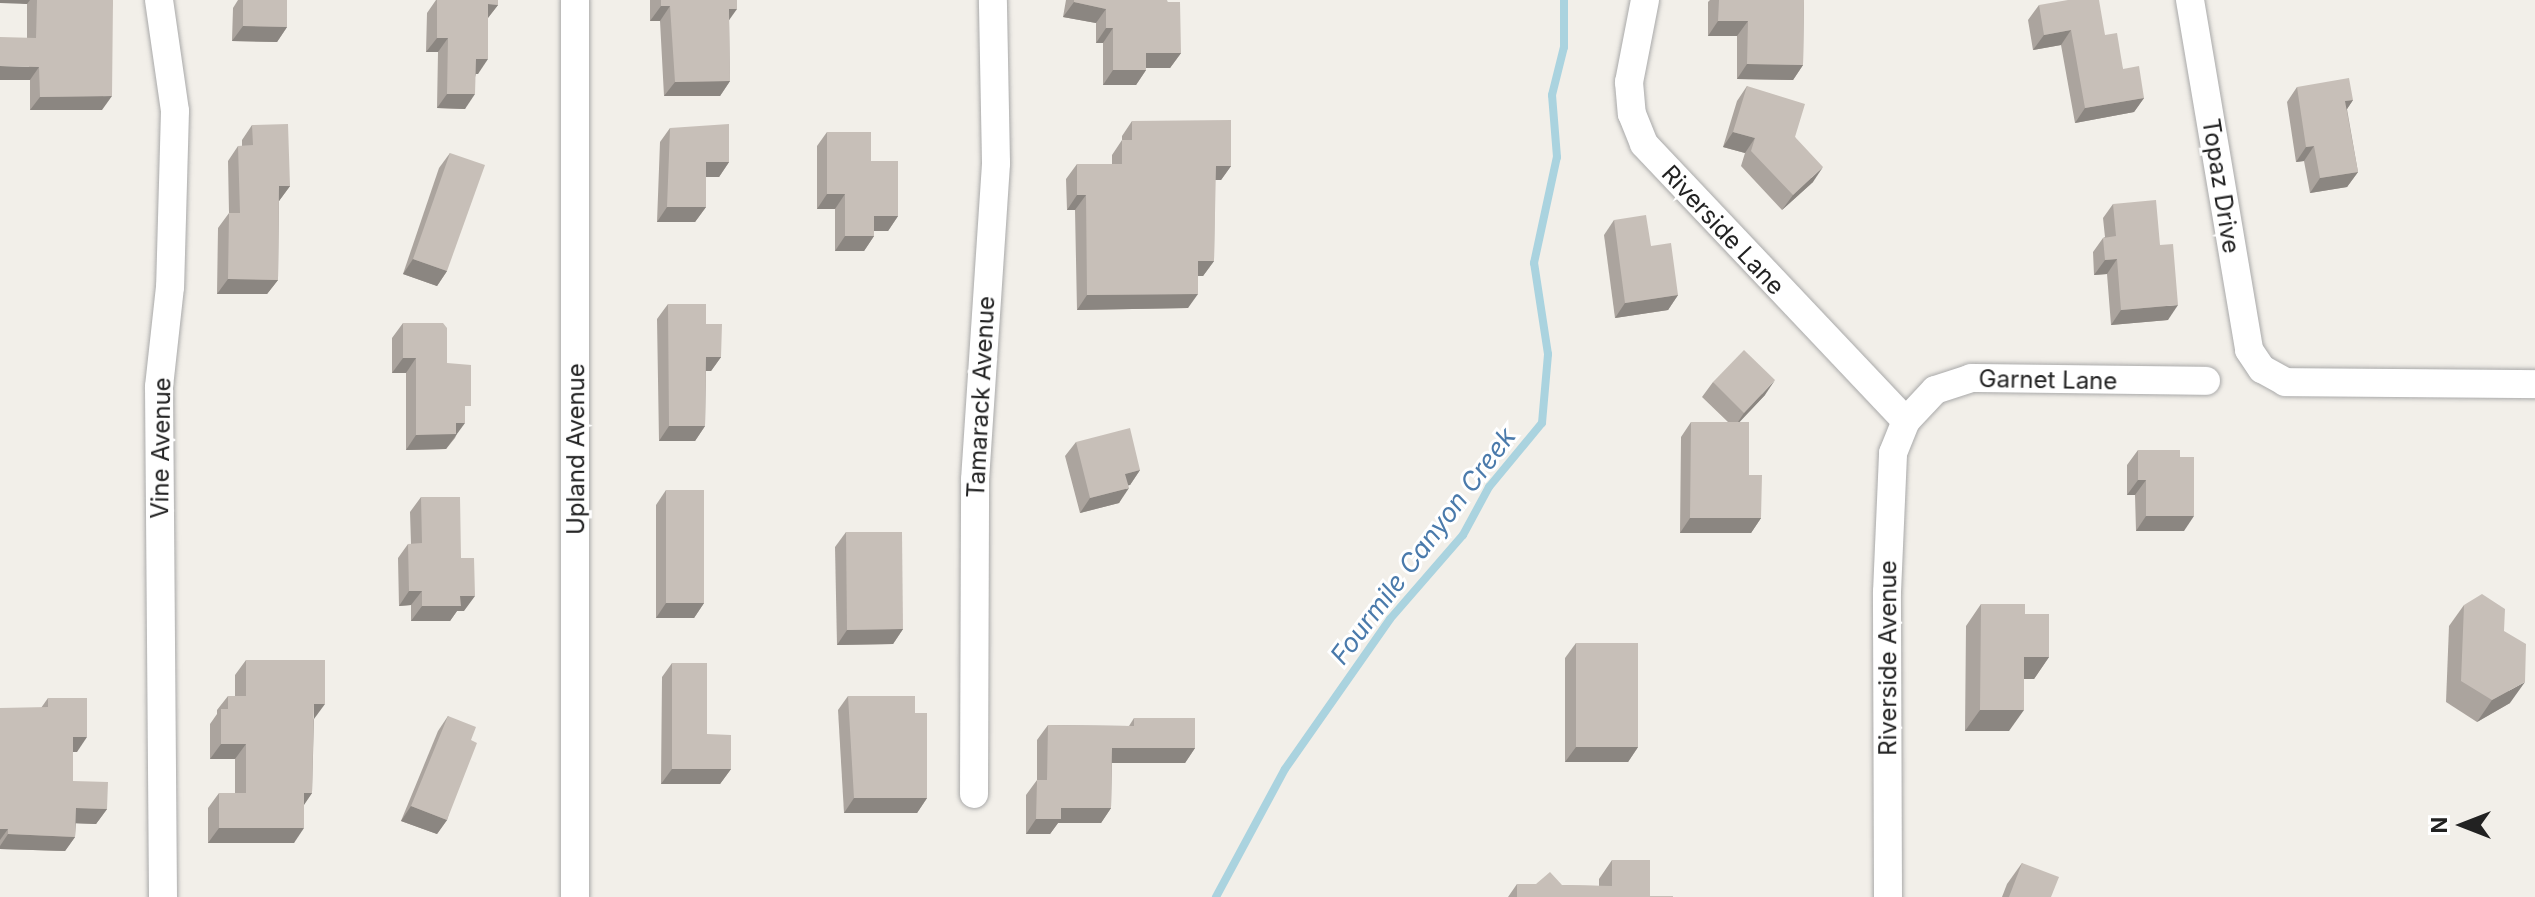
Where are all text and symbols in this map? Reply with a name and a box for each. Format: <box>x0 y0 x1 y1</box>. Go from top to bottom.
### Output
street label: Topaz Drive <box>2196 117 2246 255</box>
street label: Riverside Lane <box>1656 159 1790 301</box>
street label: Tamarack Avenue <box>961 295 1001 499</box>
street label: Upland Avenue <box>562 363 590 535</box>
street label: Garnet Lane <box>1978 364 2118 396</box>
street label: Vine Avenue <box>145 377 177 519</box>
water label: Fourmile Canyon Creek <box>1324 422 1522 670</box>
street label: Riverside Avenue <box>1874 560 1902 756</box>
north arrow <box>2423 785 2503 865</box>
text: N <box>2426 817 2452 833</box>

